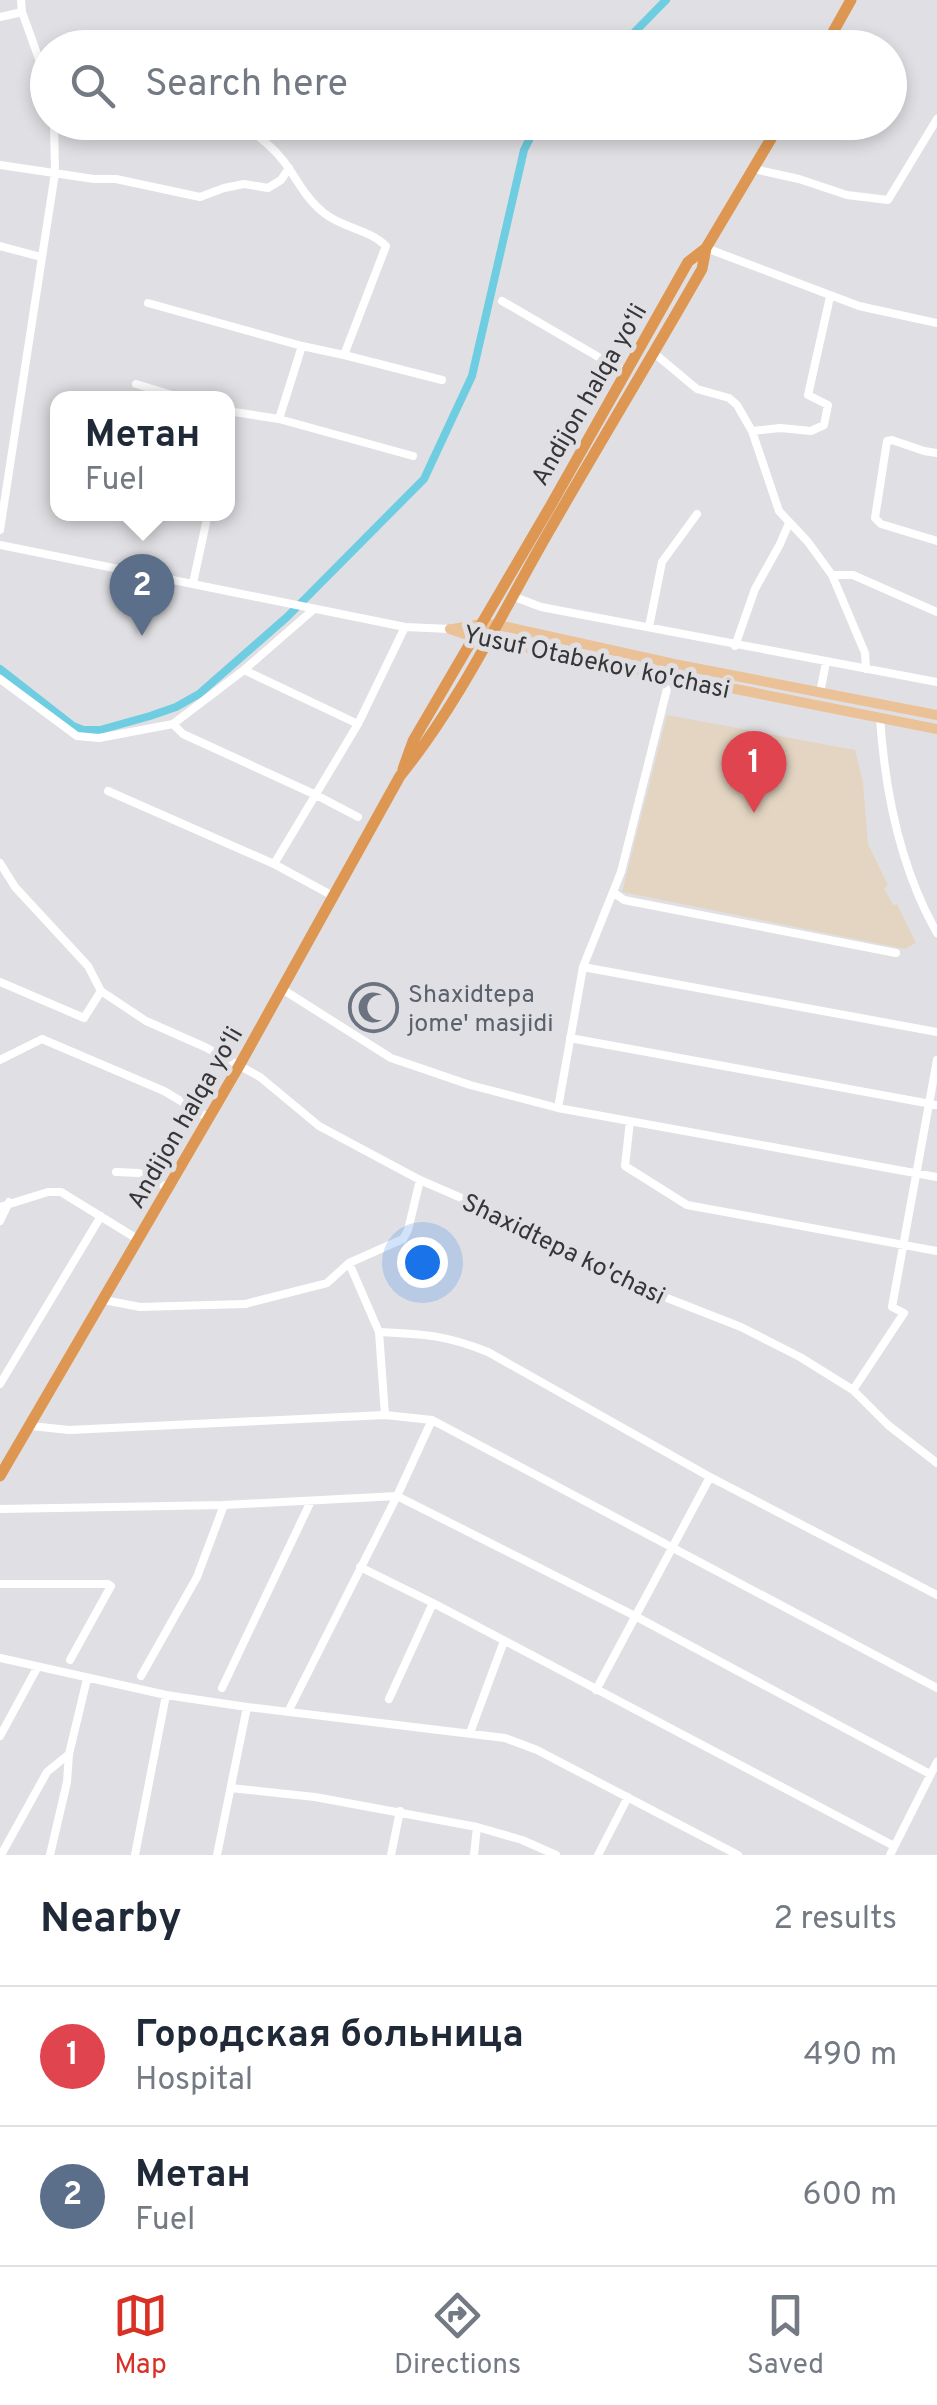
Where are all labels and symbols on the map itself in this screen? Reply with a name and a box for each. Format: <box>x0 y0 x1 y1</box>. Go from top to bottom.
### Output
street label: Andijon halqa yo‘li <box>525 299 656 492</box>
pin: 2 <box>110 554 174 636</box>
street label: Yusuf Otabekov ko'chasi <box>460 620 732 708</box>
pin: 1 <box>722 730 786 813</box>
place label: Shaxidtepa jome' masjidi <box>406 980 554 1041</box>
mosque icon: Shaxidtepa jome' masjidi <box>347 981 399 1033</box>
street label: Andijon halqa yo‘li <box>121 1022 252 1215</box>
street label: Shaxidtepa ko'chasi <box>456 1188 670 1314</box>
your location <box>397 1237 448 1288</box>

